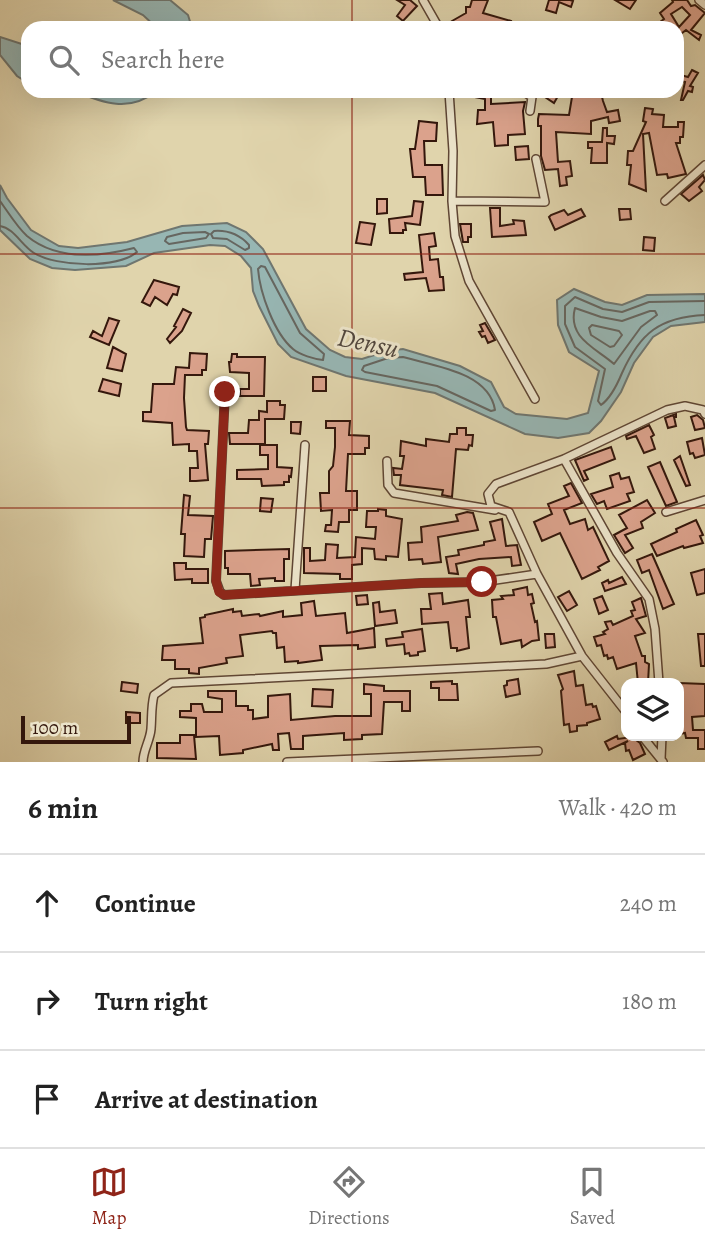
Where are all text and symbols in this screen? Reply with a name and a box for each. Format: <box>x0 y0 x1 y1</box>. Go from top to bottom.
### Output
search box <box>21 21 684 98</box>
icon: search <box>45 41 83 79</box>
text: Search here <box>101 42 225 77</box>
water label: Densu <box>334 320 402 367</box>
route end <box>209 376 240 407</box>
route start <box>466 566 497 597</box>
map controls <box>621 678 684 741</box>
button: layers <box>621 678 684 741</box>
scale bar <box>21 713 131 745</box>
text: 100 m <box>32 715 78 741</box>
text: 6 min <box>28 788 98 828</box>
text: Walk · 420 m <box>559 792 677 823</box>
icon: ahead <box>28 884 66 922</box>
text: Continue <box>95 886 196 921</box>
text: 240 m <box>620 888 677 919</box>
icon: right <box>28 982 66 1020</box>
text: Turn right <box>95 984 208 1019</box>
text: 180 m <box>622 986 677 1017</box>
icon: arrive <box>28 1080 66 1118</box>
text: Arrive at destination <box>95 1082 318 1117</box>
tab: Map <box>90 1163 128 1231</box>
tab: Directions <box>308 1163 390 1231</box>
tab: Saved <box>570 1163 615 1231</box>

